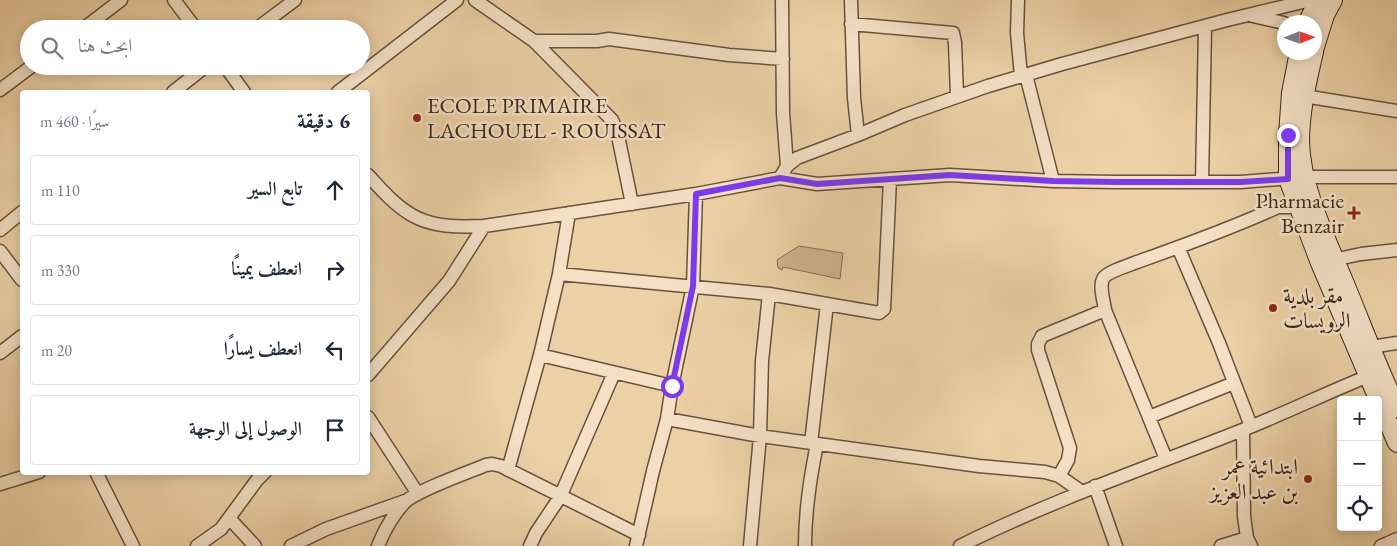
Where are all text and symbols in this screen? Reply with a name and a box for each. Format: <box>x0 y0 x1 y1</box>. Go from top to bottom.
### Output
north arrow <box>1277 15 1322 60</box>
search box <box>20 20 370 75</box>
text: ابحث هنا <box>78 33 132 58</box>
icon: search <box>38 34 66 62</box>
place label: ECOLE PRIMAIRE LACHOUEL - ROUISSAT <box>427 91 666 145</box>
text: 6 دقيقة <box>297 107 350 134</box>
text: سيرًا · 460 m <box>40 111 110 132</box>
marker: ECOLE PRIMAIRE LACHOUEL - ROUISSAT <box>411 112 423 124</box>
route end <box>1277 124 1300 147</box>
text: تابع السير <box>248 176 302 201</box>
icon: ahead <box>321 176 349 204</box>
text: 110 m <box>41 180 80 201</box>
place label: Pharmacie Benzair <box>1256 186 1345 240</box>
marker: Pharmacie Benzair <box>1348 207 1360 219</box>
text: انعطف يمينًا <box>231 256 302 281</box>
icon: right <box>321 256 349 284</box>
text: 330 m <box>41 260 80 281</box>
place label: مقر بلدية الرويسات <box>1283 281 1351 335</box>
marker: مقر بلدية الرويسات <box>1267 302 1279 314</box>
text: انعطف يسارًا <box>224 336 302 361</box>
icon: left <box>321 336 349 364</box>
text: 20 m <box>41 340 72 361</box>
route start <box>661 375 684 398</box>
map controls <box>1337 396 1382 531</box>
button: + <box>1337 396 1382 441</box>
text: الوصول إلى الوجهة <box>189 416 302 441</box>
icon: arrive <box>321 416 349 444</box>
button: − <box>1337 441 1382 486</box>
place label: ابتدائية عمر بن عبد العزيز <box>1208 452 1298 506</box>
marker: ابتدائية عمر بن عبد العزيز <box>1302 473 1314 485</box>
button: locate <box>1337 486 1382 531</box>

